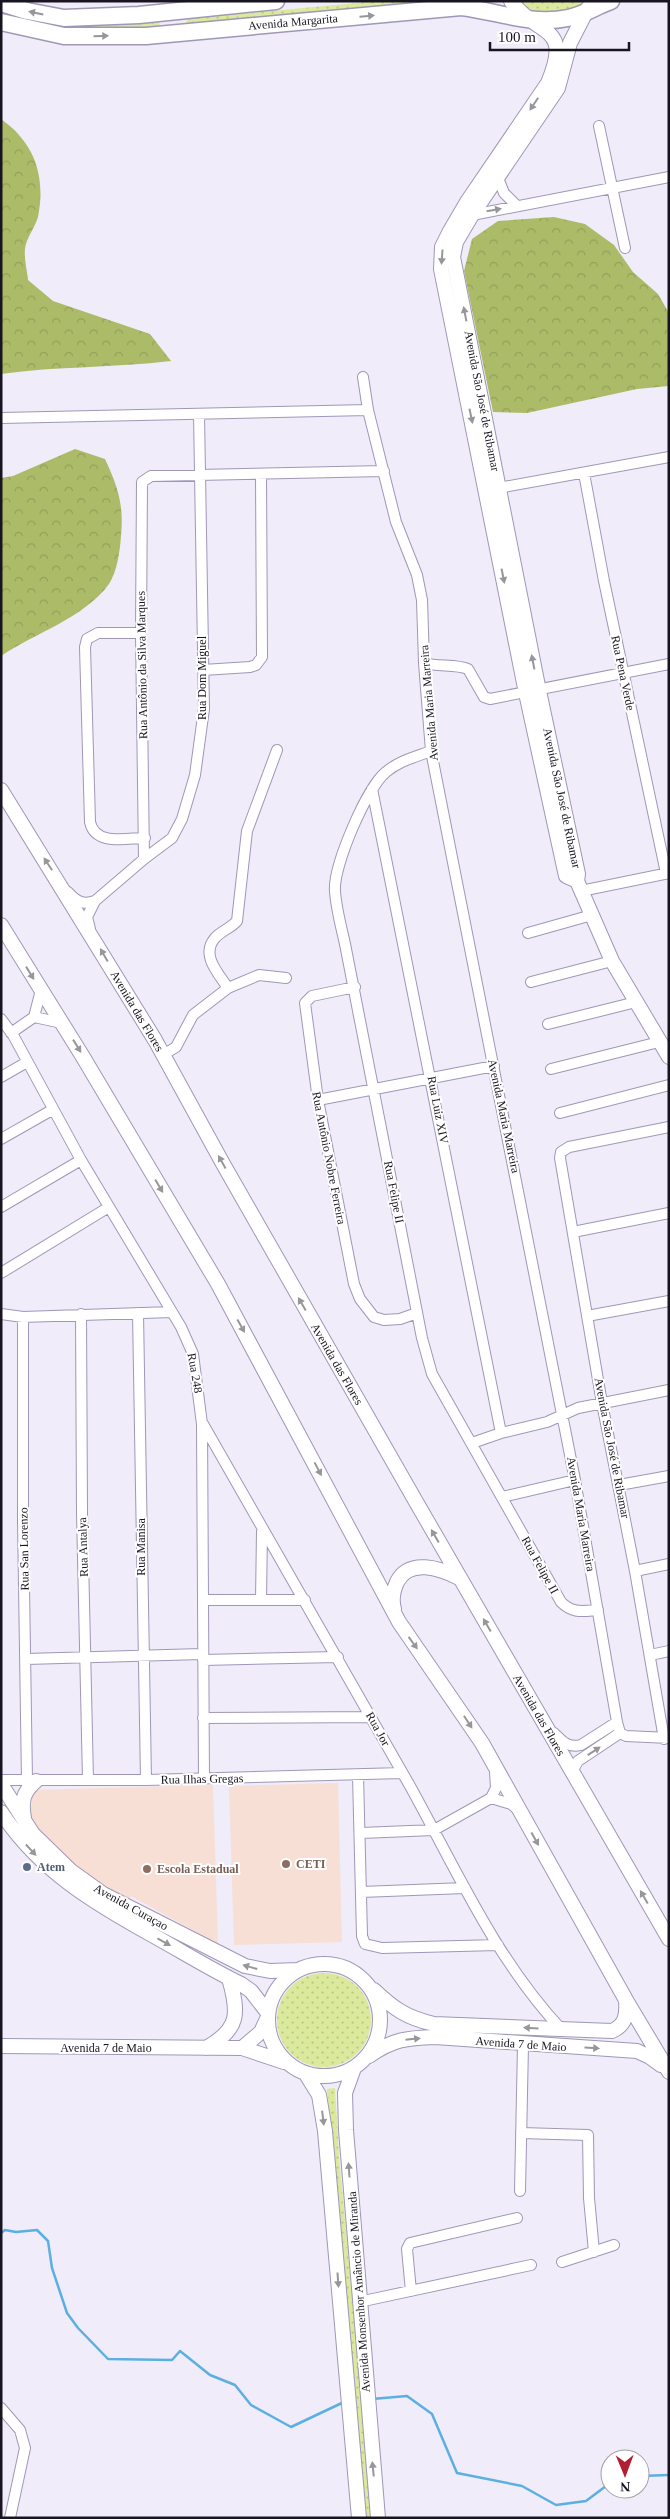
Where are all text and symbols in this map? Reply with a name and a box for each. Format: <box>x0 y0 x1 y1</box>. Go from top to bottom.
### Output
one-way arrow <box>28 9 43 17</box>
street label: Avenida Margarita <box>248 11 339 33</box>
one-way arrow <box>360 11 376 19</box>
scale bar <box>490 20 629 52</box>
text: 100 m <box>498 29 536 45</box>
one-way arrow <box>93 32 109 40</box>
one-way arrow <box>529 97 538 111</box>
one-way arrow <box>487 206 503 214</box>
one-way arrow <box>437 249 445 265</box>
one-way arrow <box>460 305 468 321</box>
street label: Avenida São José de Ribamar <box>461 329 503 473</box>
one-way arrow <box>467 409 475 425</box>
one-way arrow <box>499 568 507 584</box>
street label: Rua Antônio da Silva Marques <box>134 591 150 739</box>
street label: Rua Pena Verde <box>608 634 638 712</box>
street label: Rua Dom Miguel <box>195 635 209 720</box>
street label: Avenida Maria Marreira <box>417 644 441 762</box>
one-way arrow <box>529 654 537 670</box>
street label: Avenida São José de Ribamar <box>540 727 584 869</box>
one-way arrow <box>43 858 52 871</box>
one-way arrow <box>99 948 108 961</box>
one-way arrow <box>26 966 35 979</box>
street label: Avenida das Flores <box>107 968 167 1054</box>
one-way arrow <box>72 1039 81 1052</box>
street label: Avenida Maria Marreira <box>485 1058 523 1175</box>
street label: Rua Luiz XIV <box>425 1075 451 1145</box>
street label: Rua Antônio Nobre Ferreira <box>309 1090 349 1226</box>
one-way arrow <box>218 1155 226 1170</box>
street label: Rua Felipe II <box>381 1160 407 1224</box>
one-way arrow <box>155 1179 164 1192</box>
one-way arrow <box>298 1297 307 1310</box>
one-way arrow <box>237 1319 246 1333</box>
street label: Avenida das Flores <box>308 1321 366 1408</box>
street label: Rua 248 <box>185 1352 205 1394</box>
street label: Avenida São José de Ribamar <box>591 1376 633 1520</box>
street label: Avenida Maria Marreira <box>564 1455 598 1573</box>
one-way arrow <box>314 1462 322 1477</box>
street label: Rua San Lorenzo <box>16 1507 32 1591</box>
street label: Rua Antalya <box>75 1516 91 1577</box>
street label: Rua Manisa <box>134 1517 148 1576</box>
one-way arrow <box>431 1529 440 1542</box>
street label: Rua Felipe II <box>519 1534 561 1596</box>
one-way arrow <box>483 1618 491 1633</box>
one-way arrow <box>408 1636 418 1649</box>
street label: Avenida das Flores <box>510 1672 568 1759</box>
street label: Rua Jor <box>363 1709 393 1749</box>
one-way arrow <box>463 1715 473 1728</box>
one-way arrow <box>587 1746 600 1755</box>
street label: Rua Ilhas Gregas <box>161 1771 244 1787</box>
one-way arrow <box>531 1831 539 1846</box>
one-way arrow <box>25 1844 37 1856</box>
place label: CETI <box>296 1857 326 1871</box>
marker: CETI <box>280 1858 292 1870</box>
place label: Atem <box>37 1860 65 1874</box>
marker: Atem <box>21 1861 33 1873</box>
place label: Escola Estadual <box>157 1862 239 1876</box>
marker: Escola Estadual <box>141 1863 153 1875</box>
street label: Avenida Curaçao <box>91 1881 171 1933</box>
one-way arrow <box>640 1891 649 1904</box>
one-way arrow <box>157 1938 172 1946</box>
one-way arrow <box>242 1963 257 1971</box>
one-way arrow <box>523 2024 539 2032</box>
street label: Avenida 7 de Maio <box>475 2034 567 2054</box>
one-way arrow <box>405 2035 421 2043</box>
street label: Avenida 7 de Maio <box>60 2041 152 2055</box>
one-way arrow <box>584 2045 600 2053</box>
one-way arrow <box>319 2111 327 2127</box>
one-way arrow <box>345 2162 353 2178</box>
street label: Avenida Monsenhor Amâncio de Miranda <box>345 2190 373 2393</box>
one-way arrow <box>334 2272 342 2288</box>
north arrow <box>600 2449 650 2499</box>
one-way arrow <box>369 2461 377 2477</box>
text: N <box>620 2479 630 2494</box>

